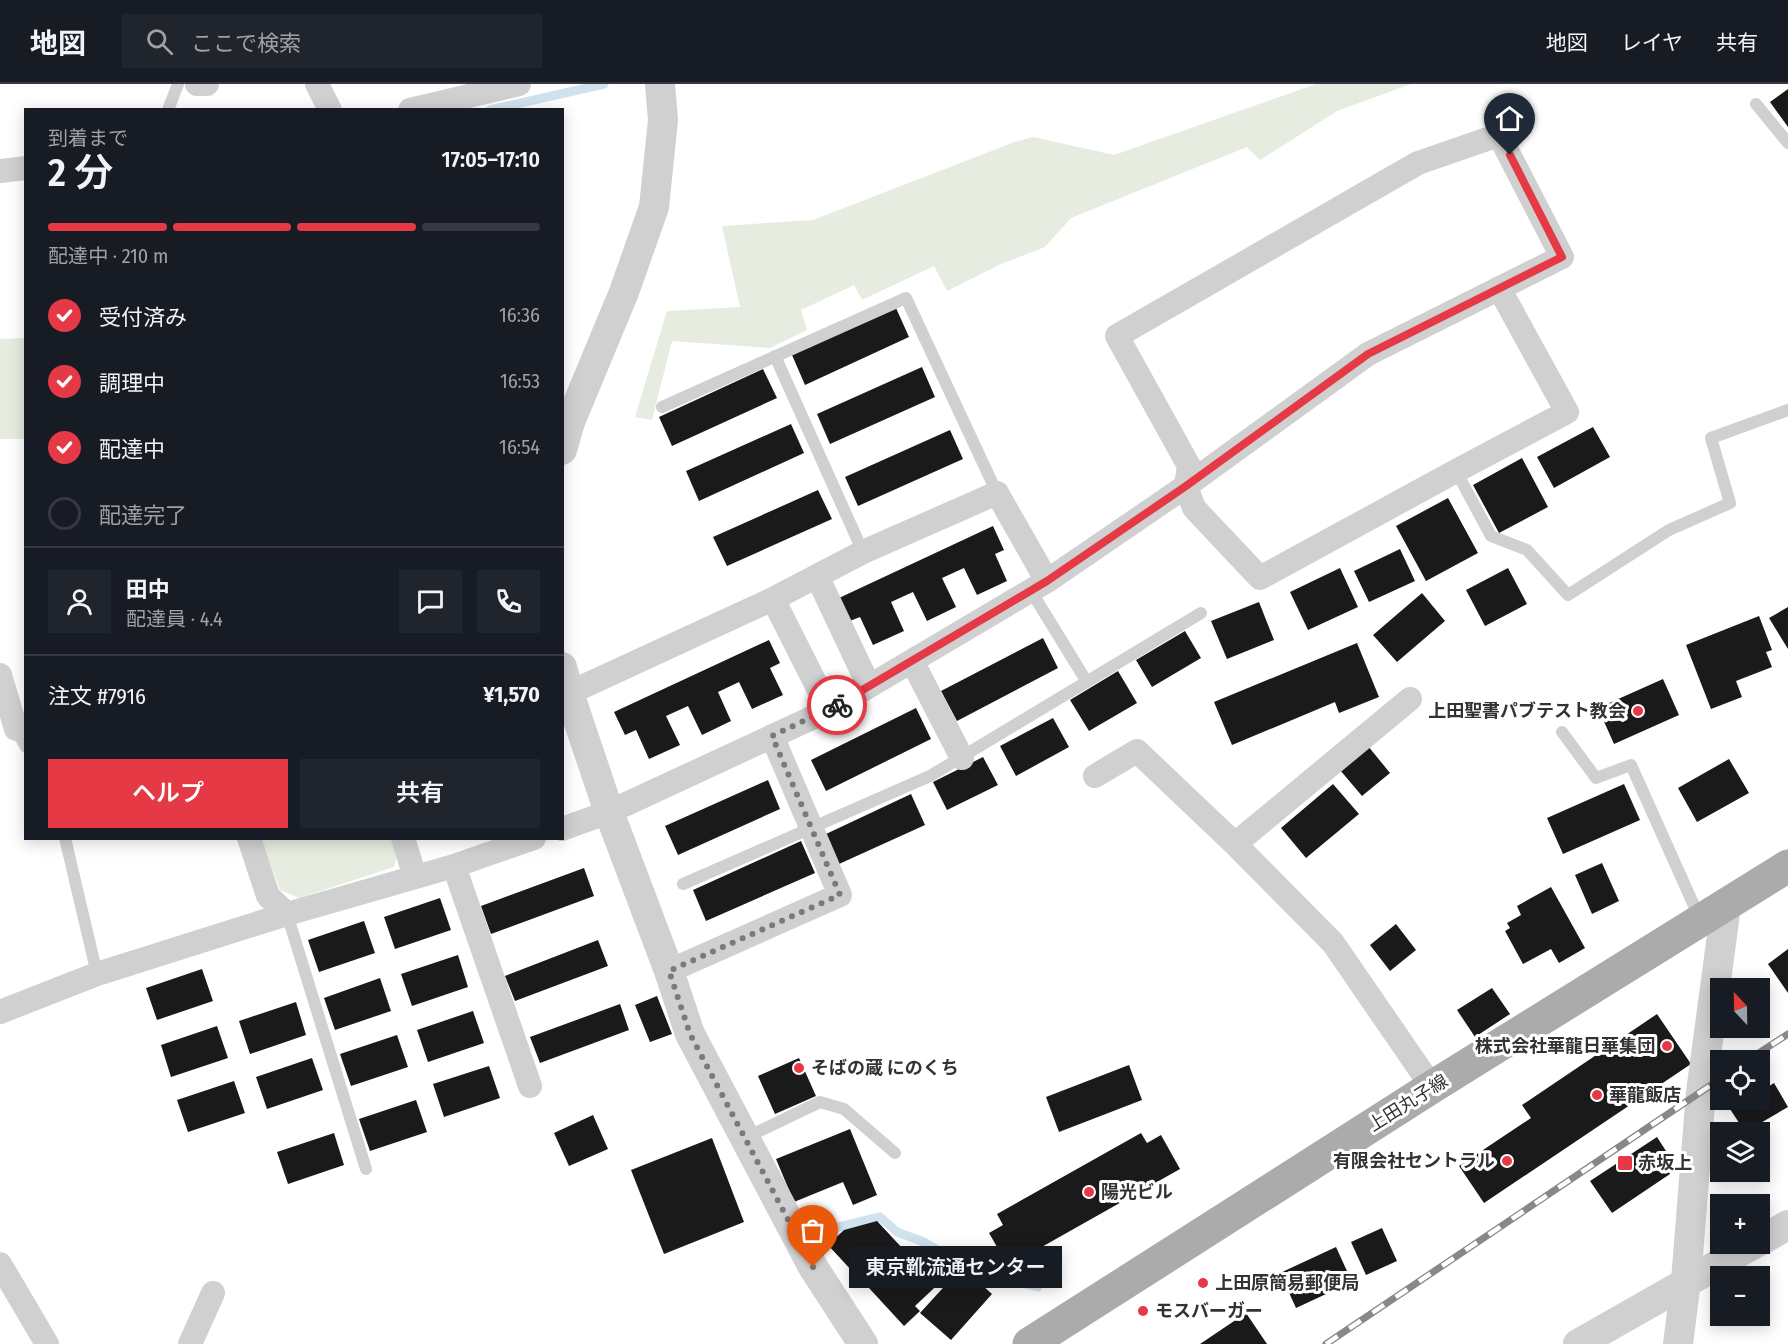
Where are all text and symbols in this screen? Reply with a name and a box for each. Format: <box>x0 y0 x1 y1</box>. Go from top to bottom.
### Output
search box <box>122 14 542 68</box>
icon: search <box>143 25 176 58</box>
text: 地図 <box>30 27 86 60</box>
text: ここで検索 <box>191 30 301 57</box>
text: 地図 <box>1546 30 1588 56</box>
text: レイヤ <box>1621 30 1683 56</box>
text: 共有 <box>1716 30 1758 56</box>
pin <box>1484 93 1535 155</box>
icon: home <box>1493 102 1526 135</box>
text: 到着まで <box>48 126 128 150</box>
text: 17:05–17:10 <box>442 146 540 173</box>
text: 2 分 <box>48 150 113 196</box>
text: 配達中 · 210 m <box>48 244 168 268</box>
icon: check <box>48 299 81 332</box>
text: 16:36 <box>499 303 540 327</box>
text: 受付済み <box>99 304 187 331</box>
icon: check <box>48 365 81 398</box>
text: 16:53 <box>500 369 540 393</box>
text: 調理中 <box>99 370 165 397</box>
icon: check <box>48 431 81 464</box>
text: 16:54 <box>499 435 540 459</box>
text: 配達中 <box>99 436 165 463</box>
text: 配達完了 <box>99 502 187 529</box>
button: person <box>48 570 111 633</box>
button: chat <box>399 570 462 633</box>
button: phone <box>477 570 540 633</box>
text: 田中 <box>126 576 170 603</box>
text: 配達員 · 4.4 <box>126 607 223 631</box>
courier <box>807 675 867 735</box>
text: ¥1,570 <box>483 681 540 708</box>
text: 注文 #7916 <box>48 683 146 710</box>
icon: bike <box>821 689 854 722</box>
place label: 上田聖書パブテスト教会 <box>1428 700 1626 722</box>
marker: 上田聖書パブテスト教会 <box>1631 704 1645 718</box>
button: ヘルプ <box>48 759 288 828</box>
button: 共有 <box>300 759 540 828</box>
north arrow <box>1710 978 1770 1038</box>
map controls <box>1710 978 1770 1326</box>
place label: 株式会社華龍日華集団 <box>1475 1035 1655 1057</box>
marker: 株式会社華龍日華集団 <box>1660 1039 1674 1053</box>
button: locate <box>1710 1050 1770 1110</box>
place label: そばの蔵 にのくち <box>811 1057 959 1079</box>
marker: そばの蔵 にのくち <box>792 1061 806 1075</box>
street label: 上田丸子線 <box>1364 1070 1452 1136</box>
place label: 華龍飯店 <box>1609 1084 1681 1106</box>
marker: 華龍飯店 <box>1590 1088 1604 1102</box>
button: layers <box>1710 1122 1770 1182</box>
place label: 有限会社セントラル <box>1333 1150 1495 1172</box>
place label: 赤坂上 <box>1638 1152 1692 1174</box>
marker: 有限会社セントラル <box>1500 1154 1514 1168</box>
marker: 赤坂上 <box>1616 1154 1634 1172</box>
place label: 陽光ビル <box>1101 1181 1173 1203</box>
marker: 陽光ビル <box>1082 1185 1096 1199</box>
button: + <box>1710 1194 1770 1254</box>
pin <box>787 1205 838 1267</box>
icon: bag <box>796 1214 829 1247</box>
callout: 東京靴流通センター <box>849 1246 1062 1288</box>
text: 東京靴流通センター <box>866 1255 1046 1279</box>
button: − <box>1710 1266 1770 1326</box>
place label: 上田原簡易郵便局 <box>1215 1272 1359 1294</box>
marker: 上田原簡易郵便局 <box>1196 1276 1210 1290</box>
place label: モスバーガー <box>1155 1300 1263 1322</box>
marker: モスバーガー <box>1136 1304 1150 1318</box>

